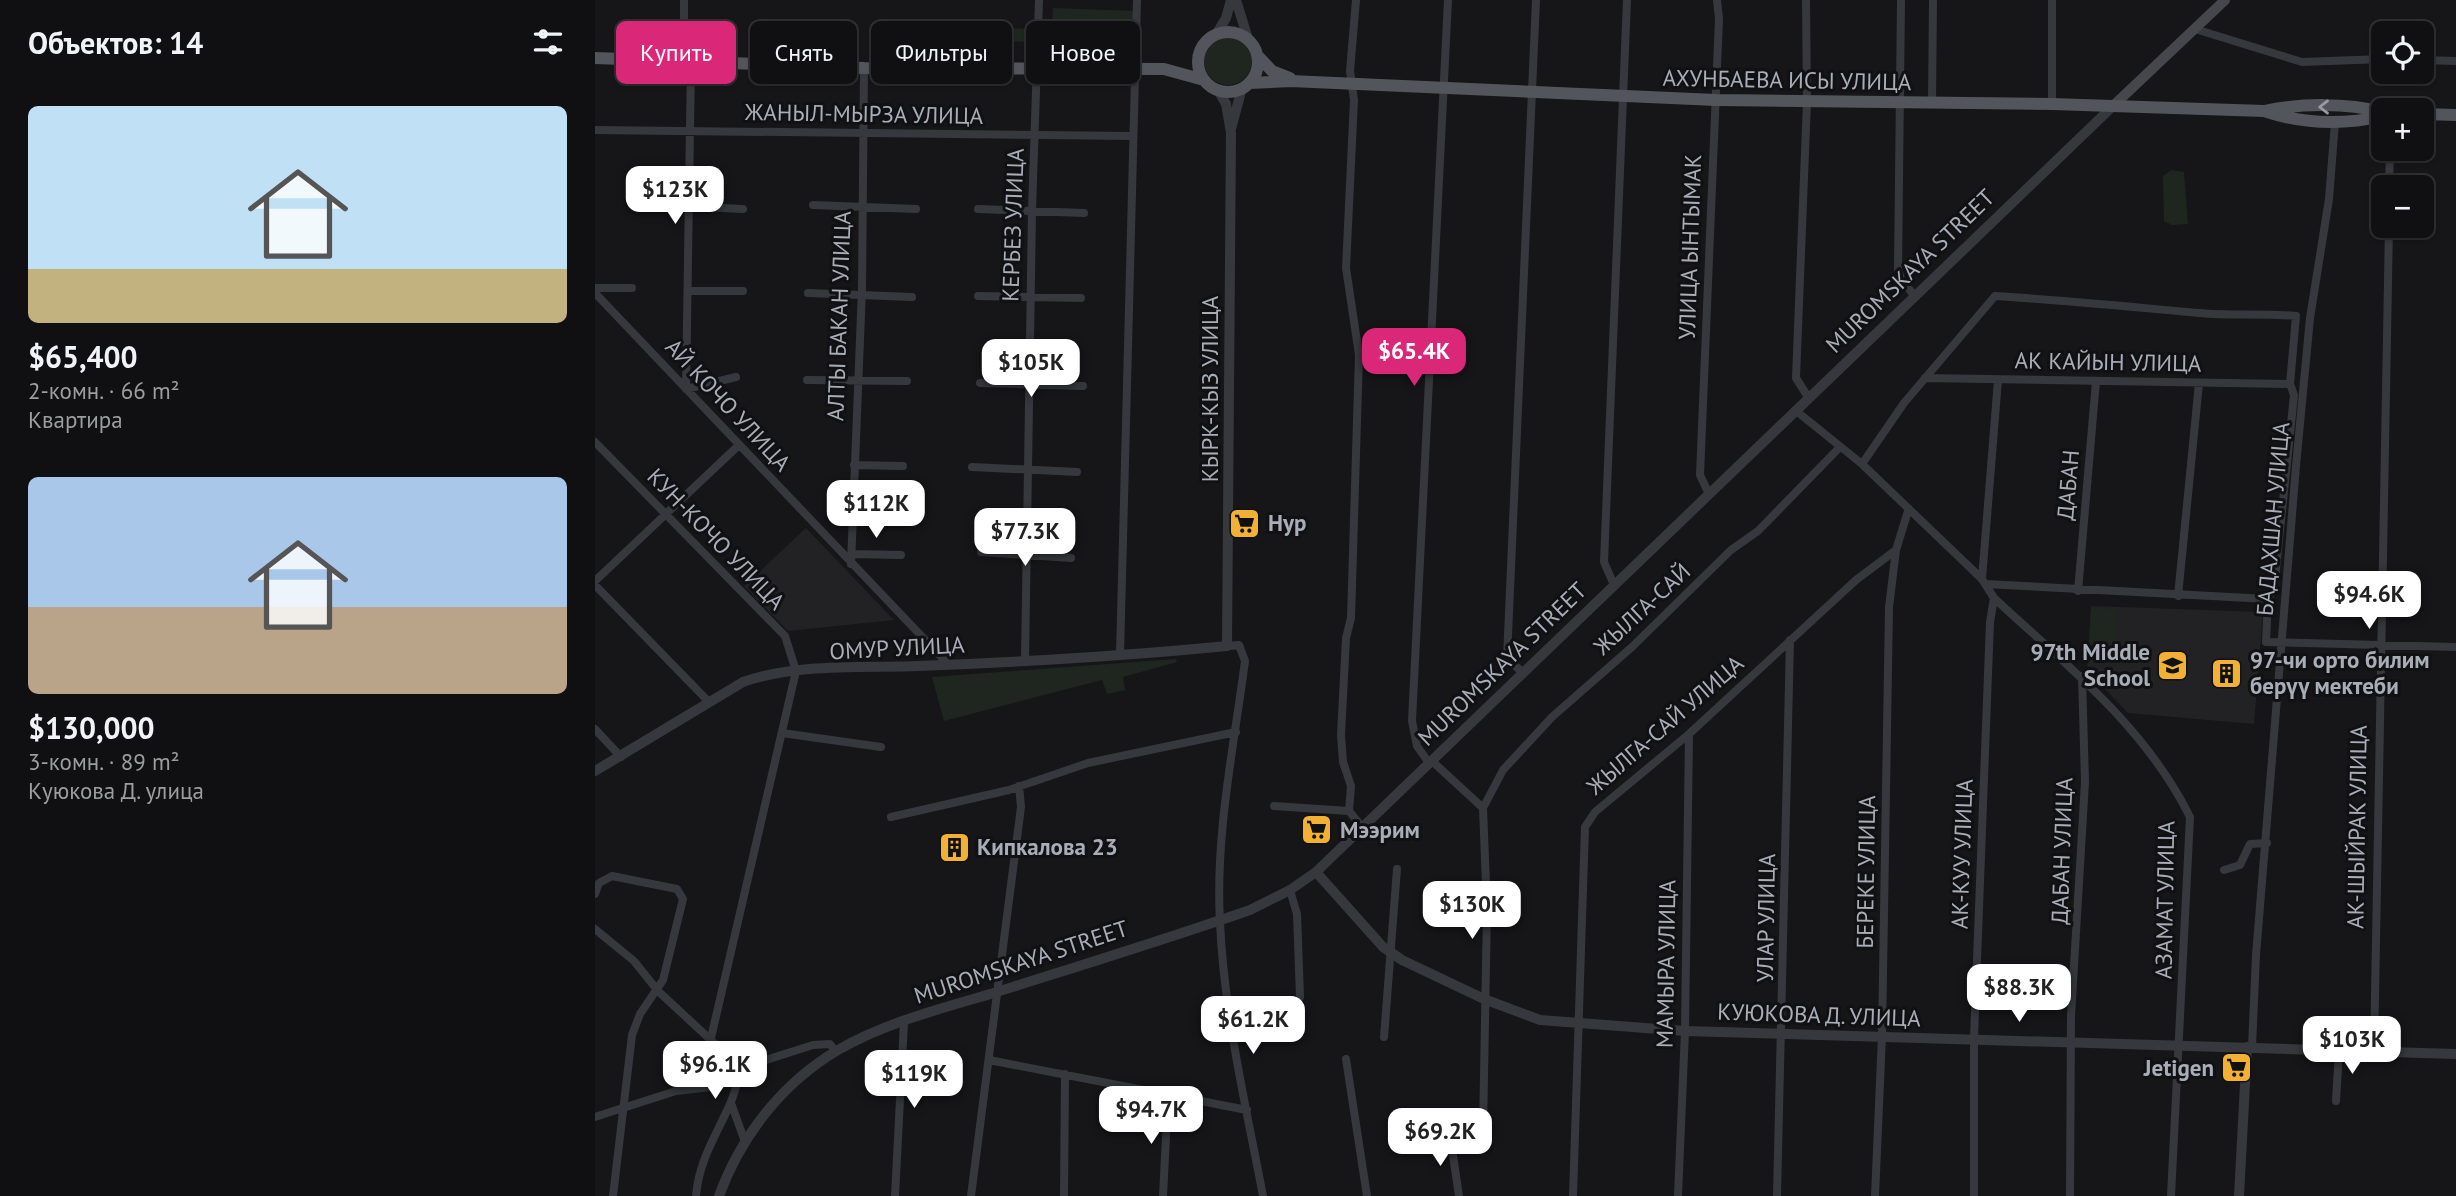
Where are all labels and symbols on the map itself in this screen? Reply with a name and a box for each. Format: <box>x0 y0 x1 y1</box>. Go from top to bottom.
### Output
street label: АХУНБАЕВА ИСЫ УЛИЦА <box>1662 63 1912 96</box>
street label: ЖАНЫЛ-МЫРЗА УЛИЦА <box>744 97 984 130</box>
one-way arrow <box>2318 99 2328 115</box>
street label: КЕРБЕЗ УЛИЦА <box>995 147 1030 302</box>
street label: УЛИЦА ЫНТЫМАК <box>1672 154 1707 340</box>
pin: $123K <box>626 166 724 226</box>
street label: MUROMSKAYA STREET <box>1819 183 2000 359</box>
street label: АЛТЫ БАКАН УЛИЦА <box>820 210 857 421</box>
street label: КЫРК-КЫЗ УЛИЦА <box>1195 295 1224 482</box>
pin: $65.4K <box>1357 328 1471 388</box>
street label: АЙ КОЧО УЛИЦА <box>660 332 798 477</box>
pin: $105K <box>982 340 1080 399</box>
street label: АК КАЙЫН УЛИЦА <box>2014 345 2202 378</box>
street label: БАДАХШАН УЛИЦА <box>2250 420 2295 617</box>
street label: ДАБАН <box>2050 449 2085 521</box>
street label: КУН-КОЧО УЛИЦА <box>641 462 792 616</box>
pin: $112K <box>827 480 925 540</box>
supermarket icon: Нур <box>1228 506 1262 540</box>
pin: $77.3K <box>968 508 1082 568</box>
place label: Нур <box>1268 508 1306 537</box>
street label: ЖЫЛГА-САЙ <box>1587 557 1696 661</box>
pin: $94.6K <box>2312 572 2426 631</box>
street label: MUROMSKAYA STREET <box>1411 576 1592 752</box>
street label: ОМУР УЛИЦА <box>829 629 966 666</box>
place label: 97th Middle School <box>2030 637 2150 692</box>
place label: 97-чи орто билим берүү мектеби <box>2250 645 2430 700</box>
street label: ЖЫЛГА-САЙ УЛИЦА <box>1580 648 1749 801</box>
school or university icon: 97th Middle School <box>2156 648 2190 682</box>
building icon: 97-чи орто билим берүү мектеби <box>2210 656 2244 690</box>
street label: АК-ШЫЙРАК УЛИЦА <box>2340 724 2373 929</box>
street label: ДАБАН УЛИЦА <box>2044 776 2079 925</box>
street label: АК-КУУ УЛИЦА <box>1944 778 1979 930</box>
street label: БЕРЕКЕ УЛИЦА <box>1850 795 1881 949</box>
supermarket icon: Мээрим <box>1300 813 1334 847</box>
place label: Мээрим <box>1340 815 1420 844</box>
street label: АЗАМАТ УЛИЦА <box>2149 820 2180 979</box>
building icon: Кипкалова 23 <box>937 830 971 864</box>
place label: Кипкалова 23 <box>977 832 1118 861</box>
street label: УЛАР УЛИЦА <box>1750 853 1781 983</box>
street label: МАМЫРА УЛИЦА <box>1650 879 1681 1048</box>
pin: $130K <box>1423 881 1521 941</box>
street label: MUROMSKAYA STREET <box>910 913 1132 1010</box>
pin: $88.3K <box>1962 964 2076 1024</box>
pin: $61.2K <box>1196 996 1310 1056</box>
street label: КУЮКОВА Д. УЛИЦА <box>1717 996 1922 1033</box>
pin: $103K <box>2303 1016 2401 1076</box>
pin: $96.1K <box>658 1042 772 1101</box>
pin: $119K <box>865 1050 963 1110</box>
supermarket icon: Jetigen <box>2220 1051 2254 1085</box>
place label: Jetigen <box>2143 1053 2214 1082</box>
pin: $94.7K <box>1094 1086 1208 1146</box>
pin: $69.2K <box>1383 1108 1497 1168</box>

